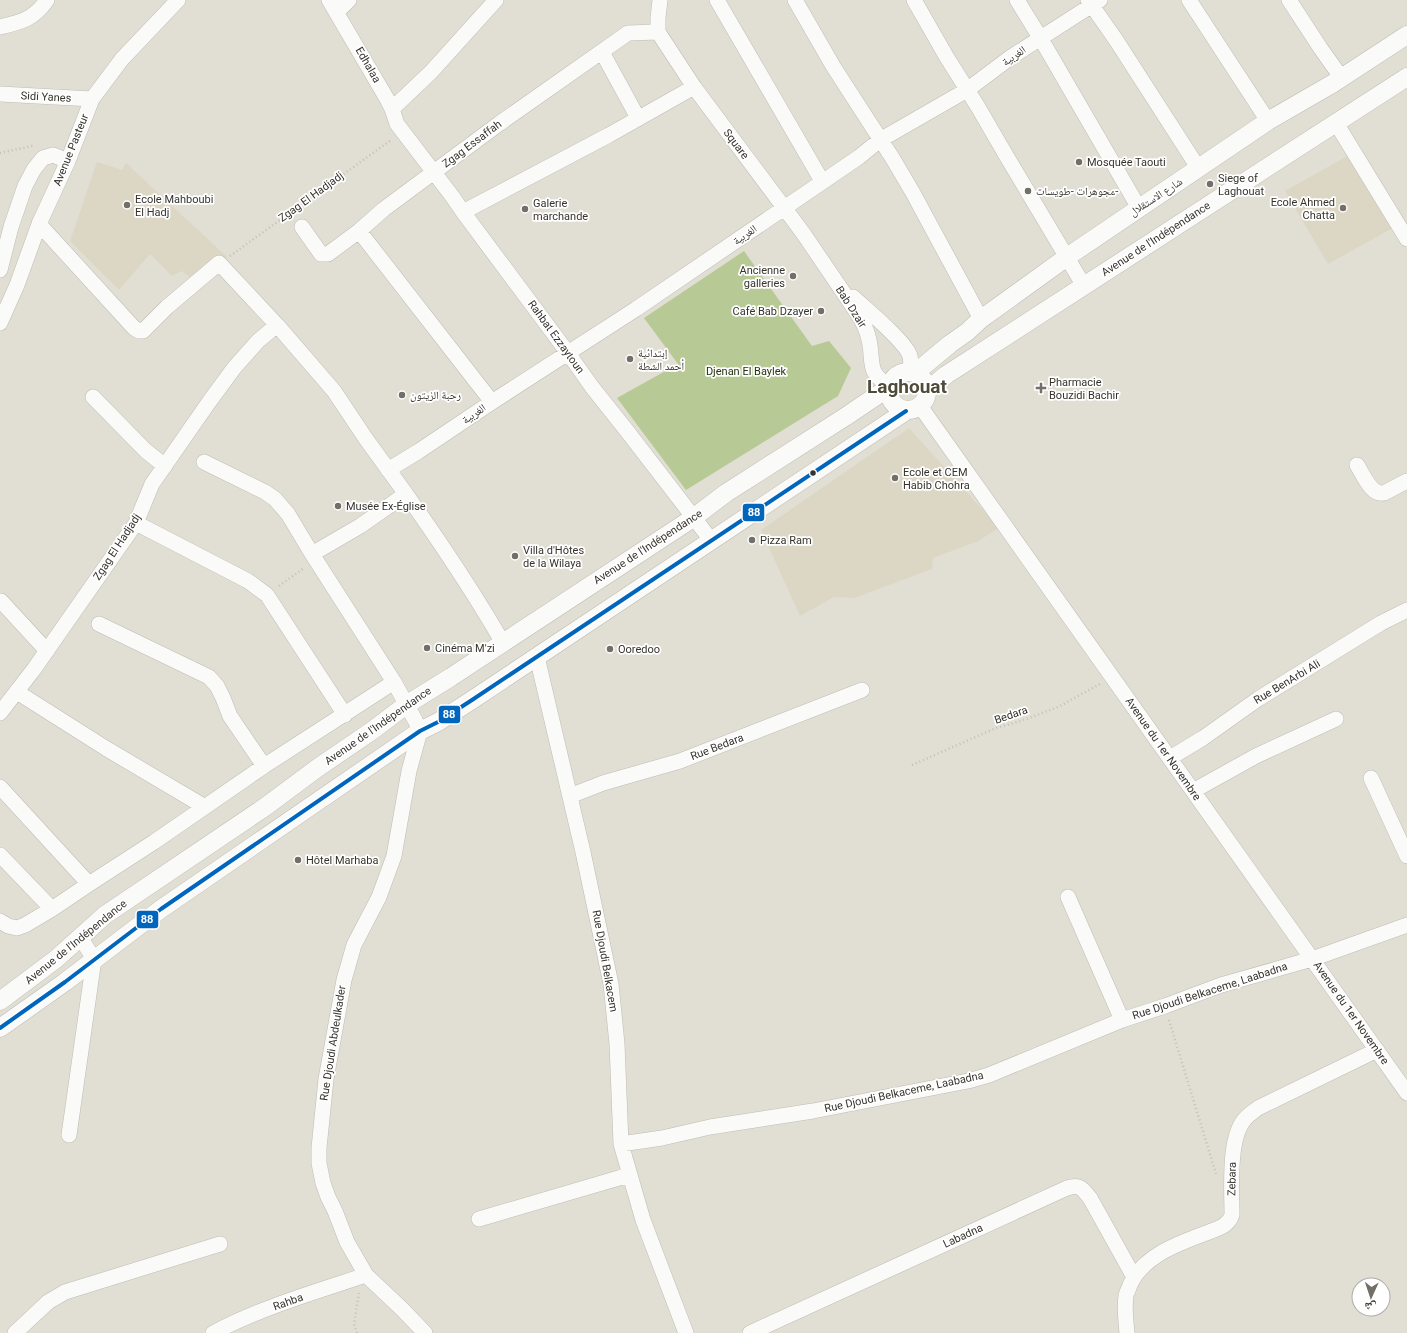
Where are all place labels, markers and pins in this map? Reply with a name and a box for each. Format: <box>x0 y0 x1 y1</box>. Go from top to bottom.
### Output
place label: Mosquée Taouti <box>1087 156 1166 169</box>
marker: Mosquée Taouti <box>1074 157 1084 167</box>
place label: Siege of Laghouat <box>1218 172 1264 198</box>
marker: Siege of Laghouat <box>1205 179 1215 189</box>
place label: مجوهرات -طويسات- <box>1036 185 1118 198</box>
marker: مجوهرات -طويسات- <box>1023 186 1033 196</box>
place label: Ecole Mahboubi El Hadj <box>135 193 213 219</box>
place label: Ecole Ahmed Chatta <box>1271 196 1335 222</box>
place label: Galerie marchande <box>533 197 588 223</box>
marker: Ecole Mahboubi El Hadj <box>122 200 132 210</box>
marker: Ecole Ahmed Chatta <box>1338 203 1348 213</box>
marker: Galerie marchande <box>520 204 530 214</box>
place label: Ancienne galleries <box>740 264 785 290</box>
marker: Ancienne galleries <box>788 271 798 281</box>
place label: Café Bab Dzayer <box>733 305 813 318</box>
marker: Café Bab Dzayer <box>816 306 826 316</box>
place label: إبتدائية أحمد الشطة <box>638 347 684 373</box>
marker: إبتدائية أحمد الشطة <box>625 354 635 364</box>
place label: Pharmacie Bouzidi Bachir <box>1049 376 1119 402</box>
marker: Pharmacie Bouzidi Bachir <box>1036 383 1046 393</box>
place label: رحبة الزيتون <box>410 389 461 402</box>
marker: رحبة الزيتون <box>397 390 407 400</box>
place label: Ecole et CEM Habib Chohra <box>903 466 970 492</box>
unlabelled marker <box>808 468 818 478</box>
marker: Ecole et CEM Habib Chohra <box>890 473 900 483</box>
place label: Musée Ex-Église <box>346 500 426 513</box>
marker: Musée Ex-Église <box>333 501 343 511</box>
place label: Pizza Ram <box>760 534 812 547</box>
marker: Pizza Ram <box>747 535 757 545</box>
place label: Villa d'Hôtes de la Wilaya <box>523 544 584 570</box>
marker: Villa d'Hôtes de la Wilaya <box>510 551 520 561</box>
place label: Cinéma M'zi <box>435 642 495 655</box>
marker: Cinéma M'zi <box>422 643 432 653</box>
place label: Ooredoo <box>618 643 660 656</box>
marker: Ooredoo <box>605 644 615 654</box>
place label: Hôtel Marhaba <box>306 854 378 867</box>
marker: Hôtel Marhaba <box>293 855 303 865</box>

